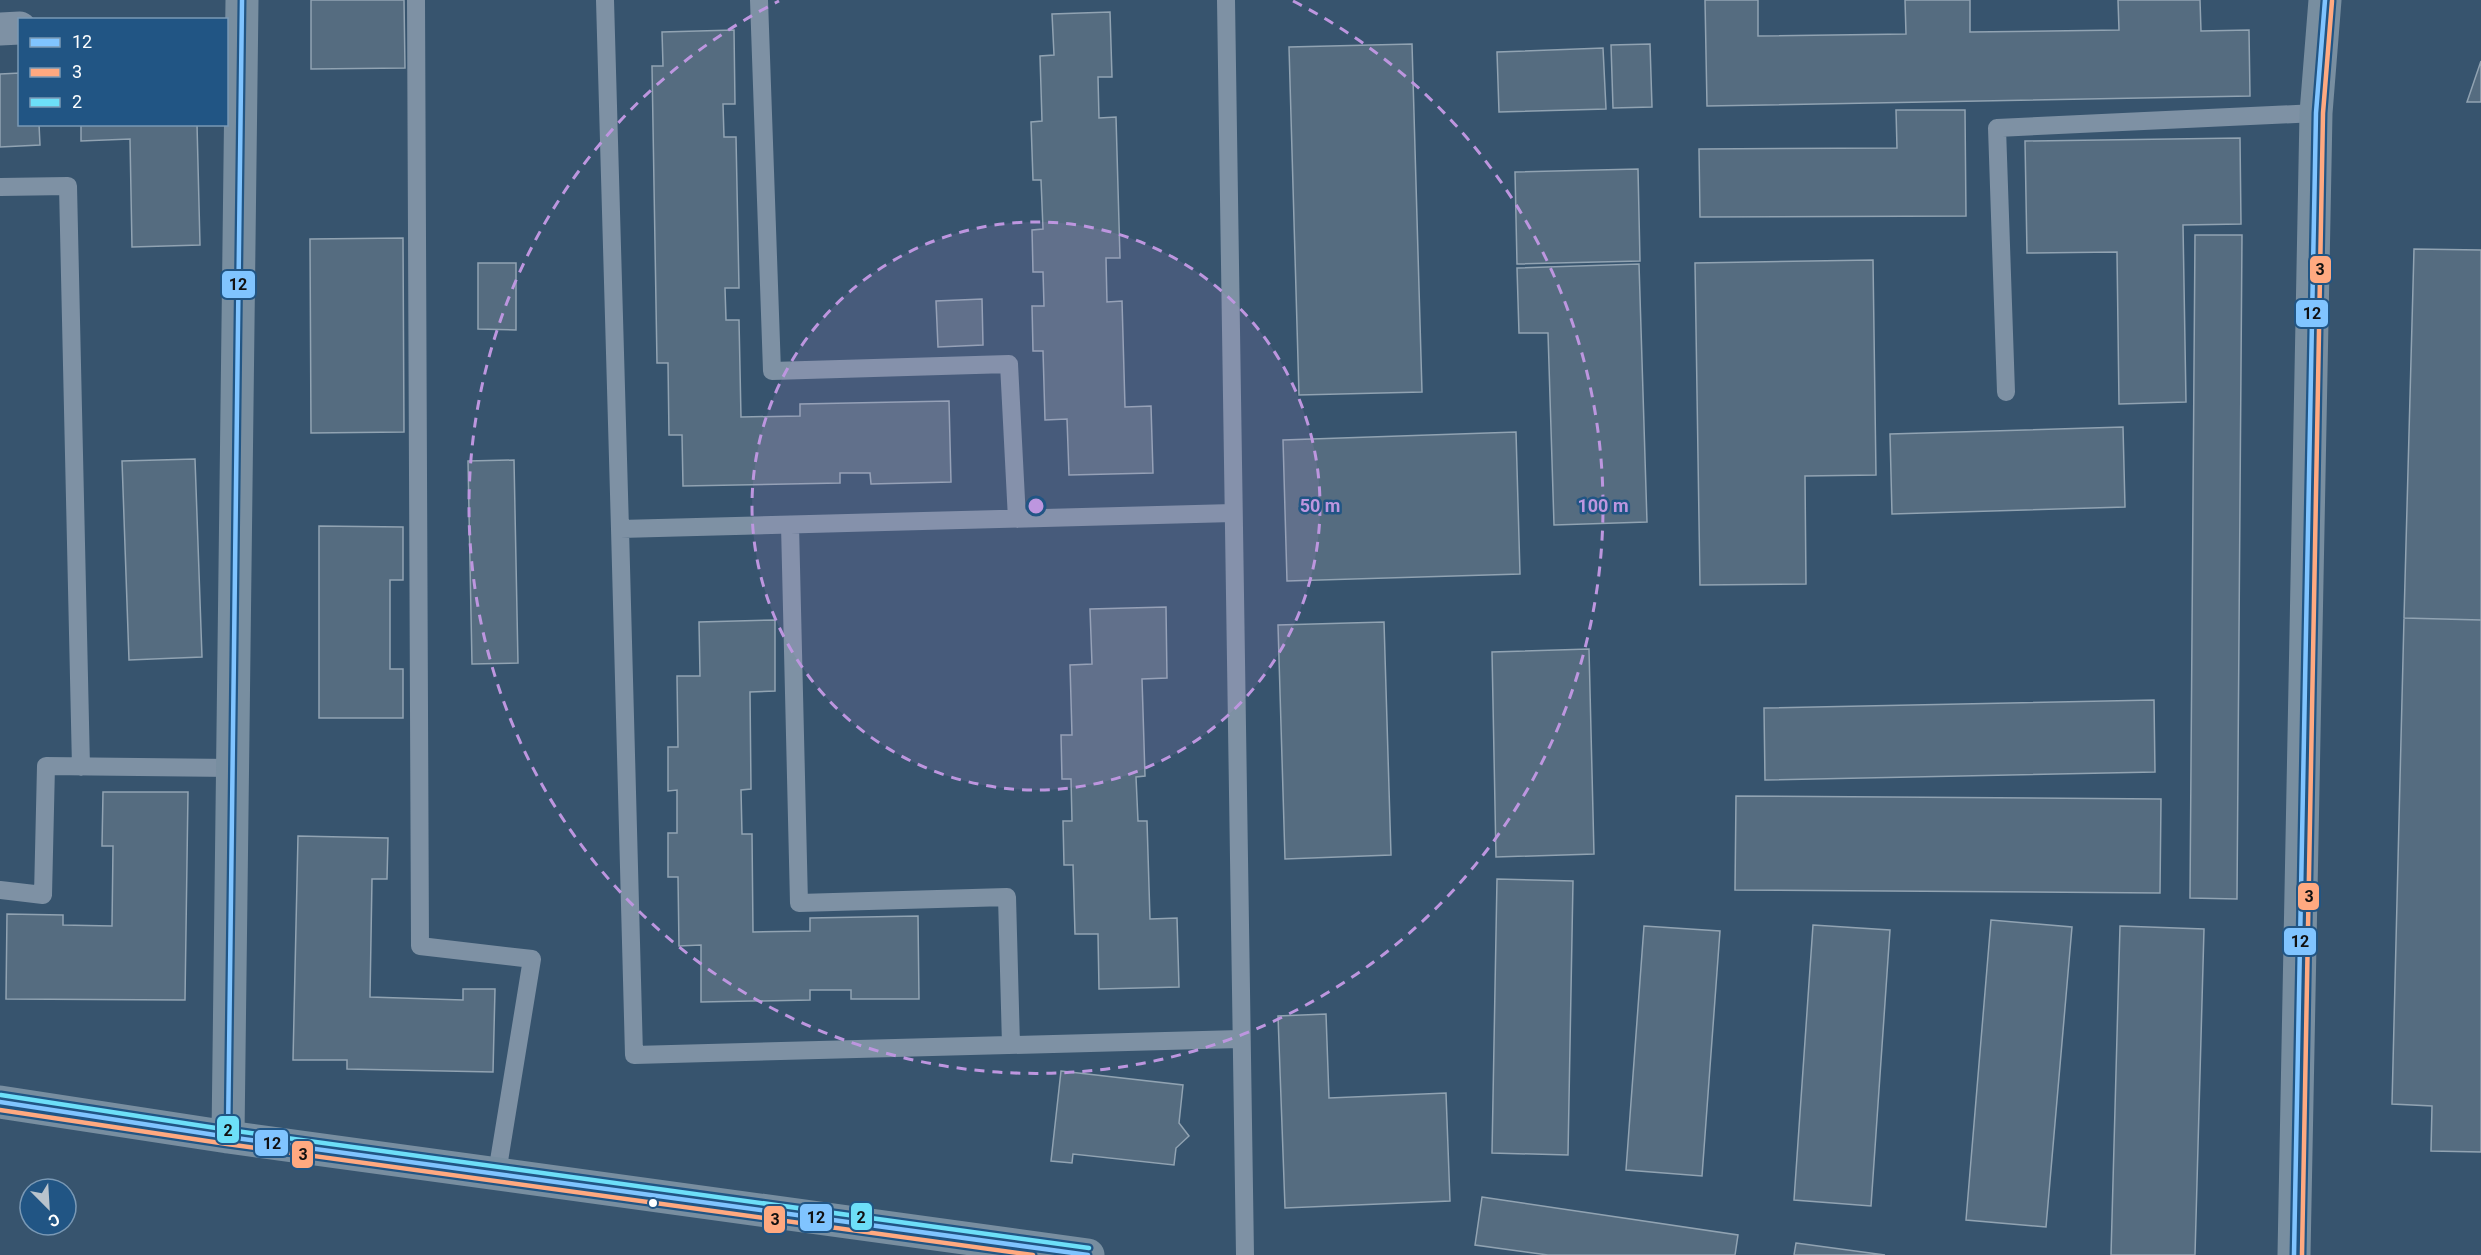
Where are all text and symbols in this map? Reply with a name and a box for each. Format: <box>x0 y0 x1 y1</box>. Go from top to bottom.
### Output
legend <box>18 18 228 126</box>
text: 12 <box>72 31 92 52</box>
text: 3 <box>72 61 82 82</box>
text: 2 <box>72 91 82 112</box>
line badge: 3 <box>2309 255 2332 284</box>
text: 3 <box>2315 260 2325 279</box>
line badge: 12 <box>221 270 256 299</box>
text: 12 <box>229 275 247 294</box>
line badge: 12 <box>2295 299 2329 328</box>
text: 12 <box>2303 304 2321 323</box>
text: 50 m <box>1300 495 1340 516</box>
text: 100 m <box>1577 495 1629 516</box>
centre of rings <box>1026 496 1046 516</box>
line badge: 3 <box>2297 882 2320 911</box>
text: 3 <box>2304 887 2314 906</box>
line badge: 12 <box>2283 927 2317 956</box>
text: 12 <box>2291 932 2309 951</box>
line badge: 2 <box>216 1115 240 1144</box>
text: 2 <box>223 1121 233 1140</box>
line badge: 12 <box>254 1129 289 1157</box>
text: 12 <box>263 1134 281 1153</box>
line badge: 3 <box>291 1140 314 1169</box>
text: 3 <box>298 1145 308 1164</box>
north arrow <box>18 1177 78 1237</box>
unlabelled marker <box>647 1197 659 1209</box>
line badge: 2 <box>850 1202 873 1231</box>
line badge: 12 <box>799 1203 833 1232</box>
line badge: 3 <box>763 1205 786 1234</box>
text: 12 <box>807 1208 825 1227</box>
text: 2 <box>856 1208 866 1227</box>
text: С <box>45 1209 63 1231</box>
text: 3 <box>770 1210 780 1229</box>

